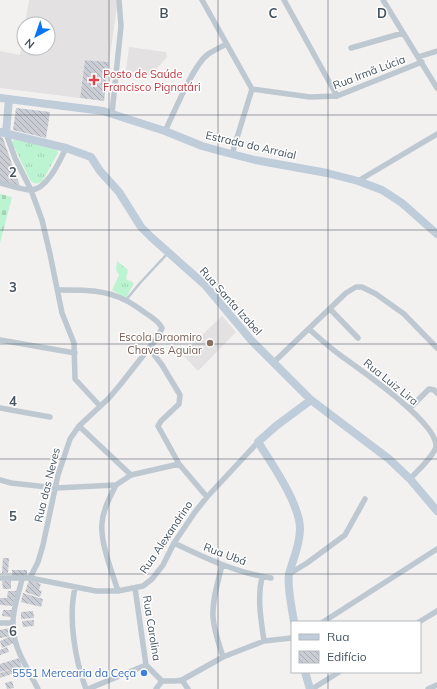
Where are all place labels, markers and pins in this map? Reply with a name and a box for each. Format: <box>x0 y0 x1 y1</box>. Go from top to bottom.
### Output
place label: Posto de Saúde Francisco Pignatári <box>103 67 201 94</box>
marker: Posto de Saúde Francisco Pignatári <box>88 74 100 86</box>
place label: Escola Draomiro Chaves Aguiar <box>119 330 202 357</box>
marker: Escola Draomiro Chaves Aguiar <box>205 338 215 348</box>
place label: 5551 Mercearia da Ceça <box>12 666 136 680</box>
marker: 5551 Mercearia da Ceça <box>139 668 149 678</box>

